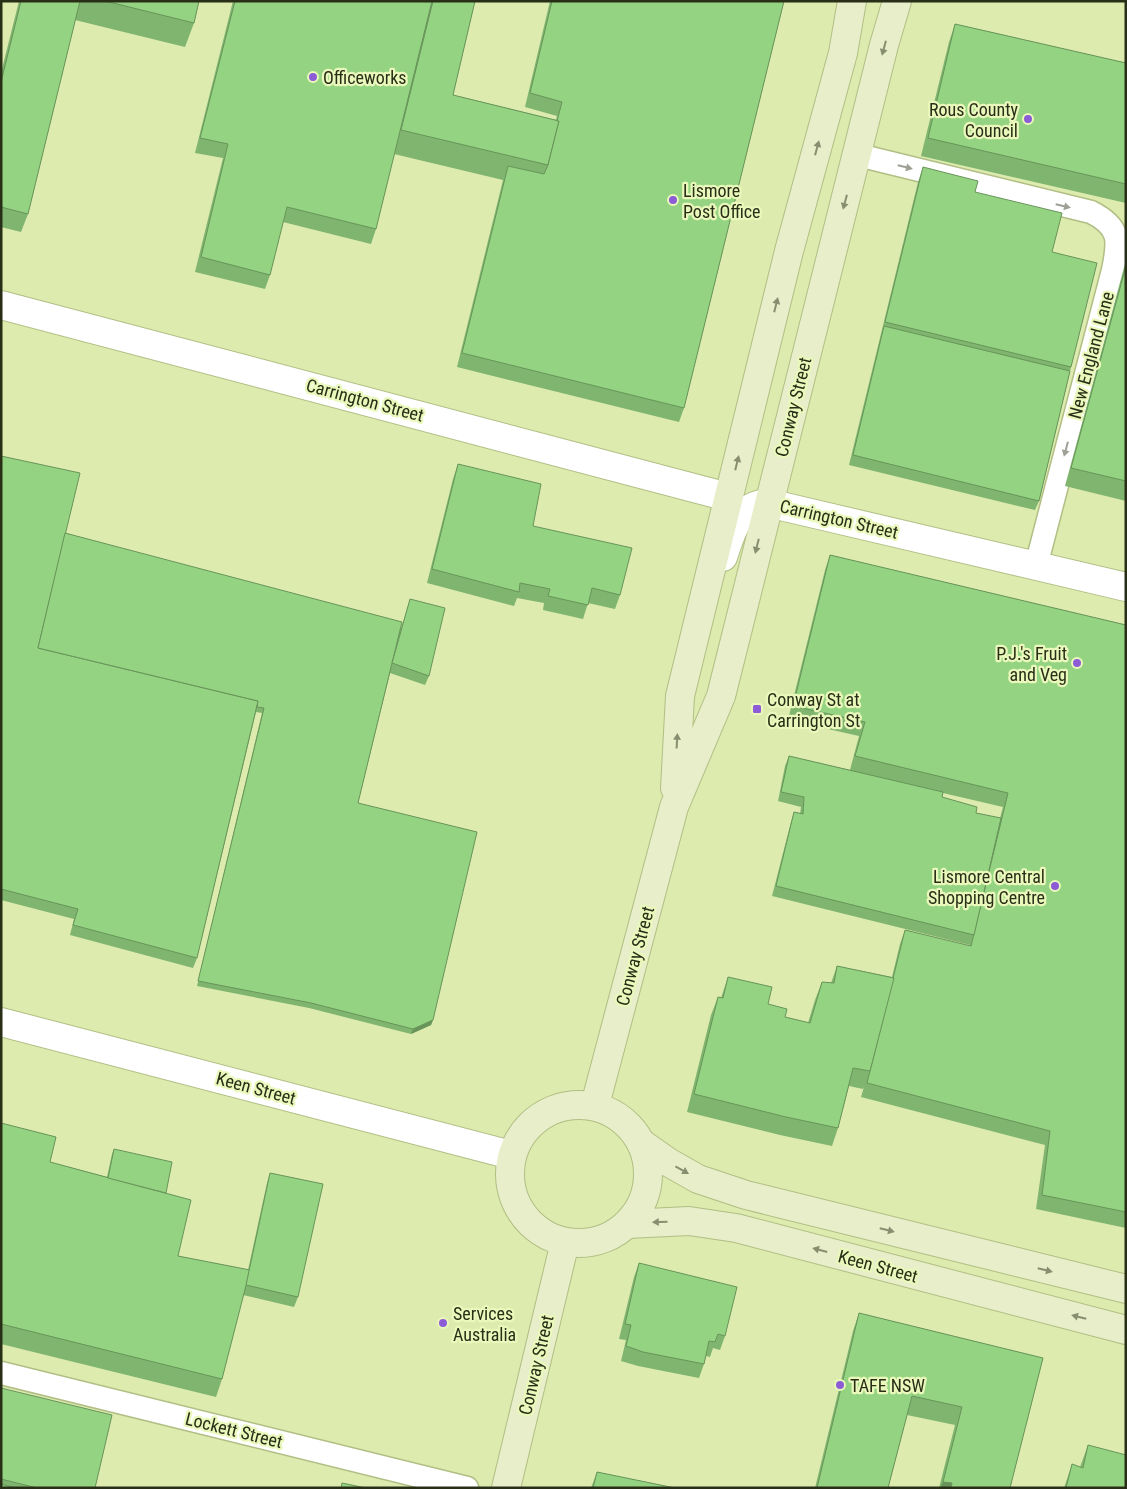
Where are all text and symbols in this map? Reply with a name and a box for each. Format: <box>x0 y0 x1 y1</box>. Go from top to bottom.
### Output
one-way arrow <box>880 41 888 56</box>
place label: Officeworks <box>323 67 407 88</box>
marker: Officeworks <box>307 71 319 83</box>
place label: Rous County Council <box>929 99 1018 141</box>
marker: Rous County Council <box>1022 113 1034 125</box>
one-way arrow <box>814 141 822 156</box>
one-way arrow <box>897 164 912 172</box>
place label: Lismore Post Office <box>683 180 761 222</box>
marker: Lismore Post Office <box>667 194 679 206</box>
one-way arrow <box>841 194 849 209</box>
one-way arrow <box>1055 202 1070 210</box>
street label: New England Lane <box>1064 289 1118 421</box>
one-way arrow <box>772 298 780 313</box>
street label: Conway Street <box>770 355 816 459</box>
street label: Carrington Street <box>304 374 426 426</box>
one-way arrow <box>1062 442 1070 457</box>
one-way arrow <box>733 456 741 471</box>
street label: Carrington Street <box>778 495 900 543</box>
one-way arrow <box>753 538 761 553</box>
place label: P.J.'s Fruit and Veg <box>996 643 1067 685</box>
marker: P.J.'s Fruit and Veg <box>1071 657 1083 669</box>
place label: Conway St at Carrington St <box>767 689 860 731</box>
marker: Conway St at Carrington St <box>751 703 763 715</box>
one-way arrow <box>674 733 682 749</box>
place label: Lismore Central Shopping Centre <box>928 866 1045 908</box>
marker: Lismore Central Shopping Centre <box>1049 880 1061 892</box>
street label: Conway Street <box>612 904 658 1008</box>
street label: Keen Street <box>214 1067 298 1109</box>
one-way arrow <box>674 1166 689 1174</box>
one-way arrow <box>652 1218 668 1226</box>
one-way arrow <box>880 1226 895 1234</box>
street label: Keen Street <box>836 1245 920 1287</box>
one-way arrow <box>812 1246 827 1254</box>
one-way arrow <box>1037 1266 1052 1274</box>
place label: Services Australia <box>453 1303 516 1345</box>
street label: Conway Street <box>514 1313 558 1417</box>
one-way arrow <box>1071 1313 1086 1321</box>
marker: Services Australia <box>437 1317 449 1329</box>
place label: TAFE NSW <box>850 1375 925 1396</box>
marker: TAFE NSW <box>834 1379 846 1391</box>
street label: Lockett Street <box>183 1408 285 1452</box>

